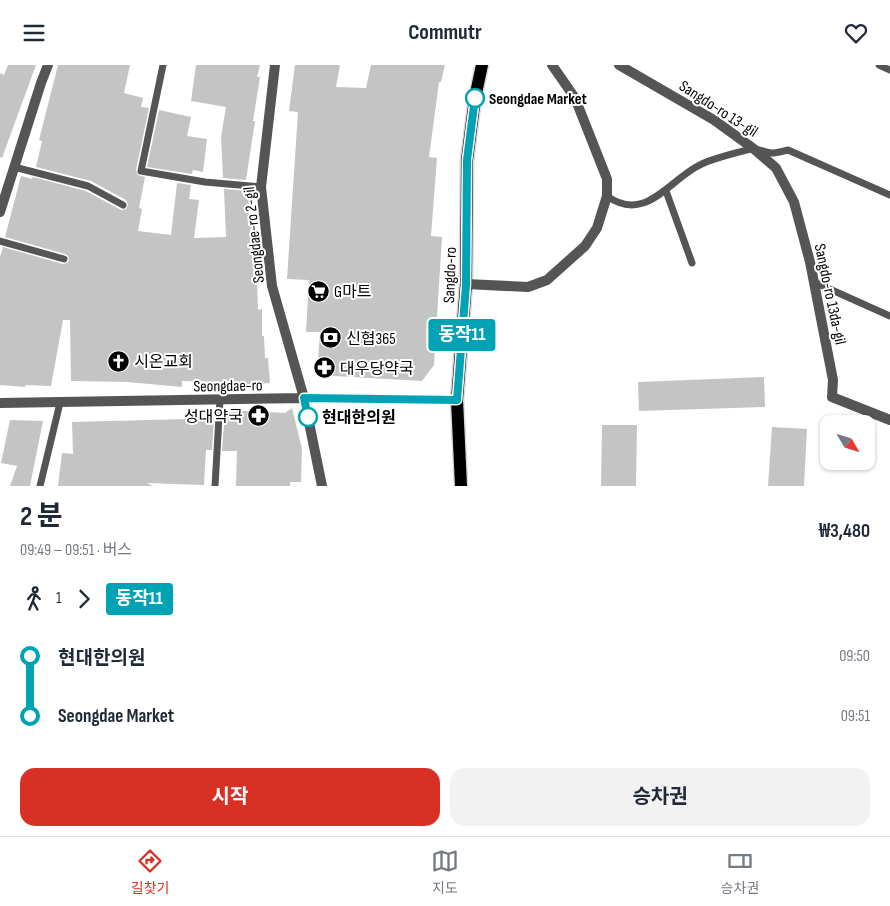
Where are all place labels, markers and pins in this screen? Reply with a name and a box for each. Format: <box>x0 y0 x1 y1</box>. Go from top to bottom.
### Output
marker: Seongdae Market <box>465 88 485 108</box>
place label: Seongdae Market <box>489 90 587 109</box>
supermarket icon: G마트 <box>306 279 330 303</box>
place label: G마트 <box>334 283 371 302</box>
bank icon: 신협365 <box>318 326 342 350</box>
place label: 신협365 <box>346 330 396 349</box>
church icon: 시온교회 <box>106 349 130 373</box>
place label: 시온교회 <box>134 353 193 372</box>
pharmacy icon: 대우당약국 <box>312 356 336 380</box>
place label: 대우당약국 <box>340 360 414 379</box>
pharmacy icon: 성대약국 <box>247 404 271 428</box>
marker: 현대한의원 <box>298 407 318 427</box>
place label: 성대약국 <box>184 408 243 427</box>
place label: 현대한의원 <box>322 408 396 428</box>

